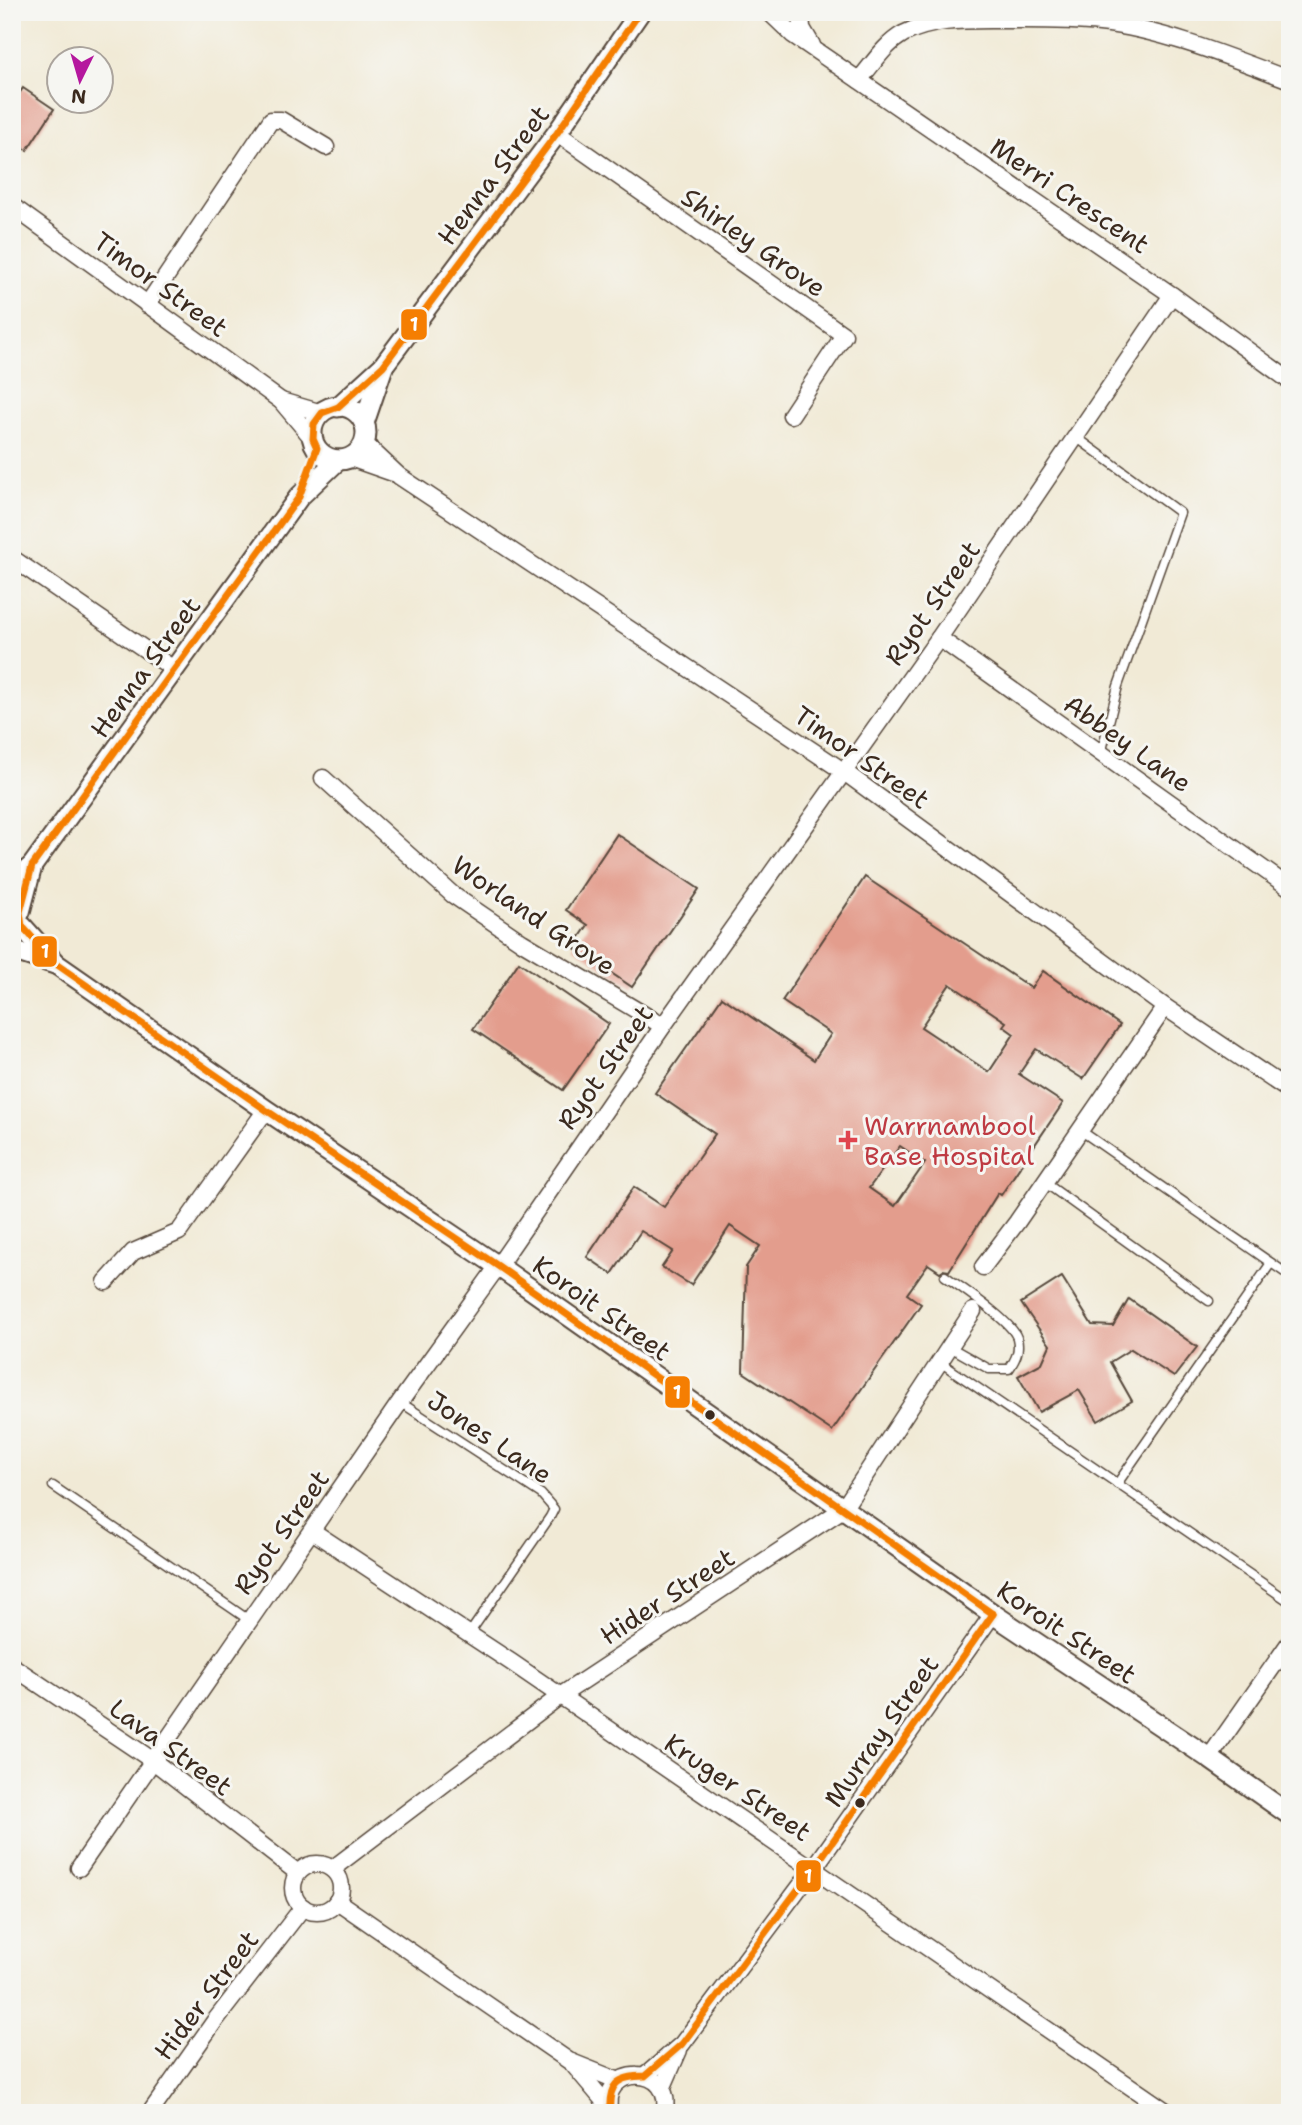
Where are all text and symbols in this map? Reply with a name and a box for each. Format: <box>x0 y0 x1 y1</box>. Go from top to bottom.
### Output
north arrow <box>46 46 116 116</box>
text: N <box>70 83 87 110</box>
street label: Henna Street <box>429 98 557 252</box>
street label: Merri Crescent <box>984 129 1156 261</box>
street label: Shirley Grove <box>675 179 833 305</box>
street label: Timor Street <box>87 223 235 345</box>
line badge: 1 <box>400 308 428 341</box>
text: 1 <box>410 312 418 337</box>
street label: Ryot Street <box>876 534 988 672</box>
street label: Henna Street <box>82 589 208 745</box>
street label: Abbey Lane <box>1057 686 1199 800</box>
street label: Timor Street <box>787 697 937 817</box>
street label: Worland Grove <box>445 847 623 983</box>
line badge: 1 <box>31 935 58 968</box>
text: 1 <box>41 939 49 964</box>
street label: Ryot Street <box>549 998 661 1136</box>
place label: Warrnambool Base Hospital <box>864 1108 1036 1173</box>
marker: Warrnambool Base Hospital <box>838 1130 858 1150</box>
street label: Koroit Street <box>526 1247 678 1369</box>
line badge: 1 <box>664 1375 691 1409</box>
text: 1 <box>673 1380 681 1405</box>
street label: Jones Lane <box>421 1382 559 1492</box>
unlabelled marker <box>703 1408 717 1422</box>
street label: Ryot Street <box>225 1463 337 1601</box>
street label: Hider Street <box>593 1539 741 1653</box>
street label: Koroit Street <box>990 1572 1144 1692</box>
street label: Murray Street <box>816 1648 946 1814</box>
street label: Lava Street <box>102 1691 240 1803</box>
street label: Kruger Street <box>658 1725 818 1849</box>
unlabelled marker <box>853 1796 867 1810</box>
line badge: 1 <box>795 1859 822 1893</box>
text: 1 <box>804 1864 812 1889</box>
street label: Hider Street <box>146 1923 266 2067</box>

